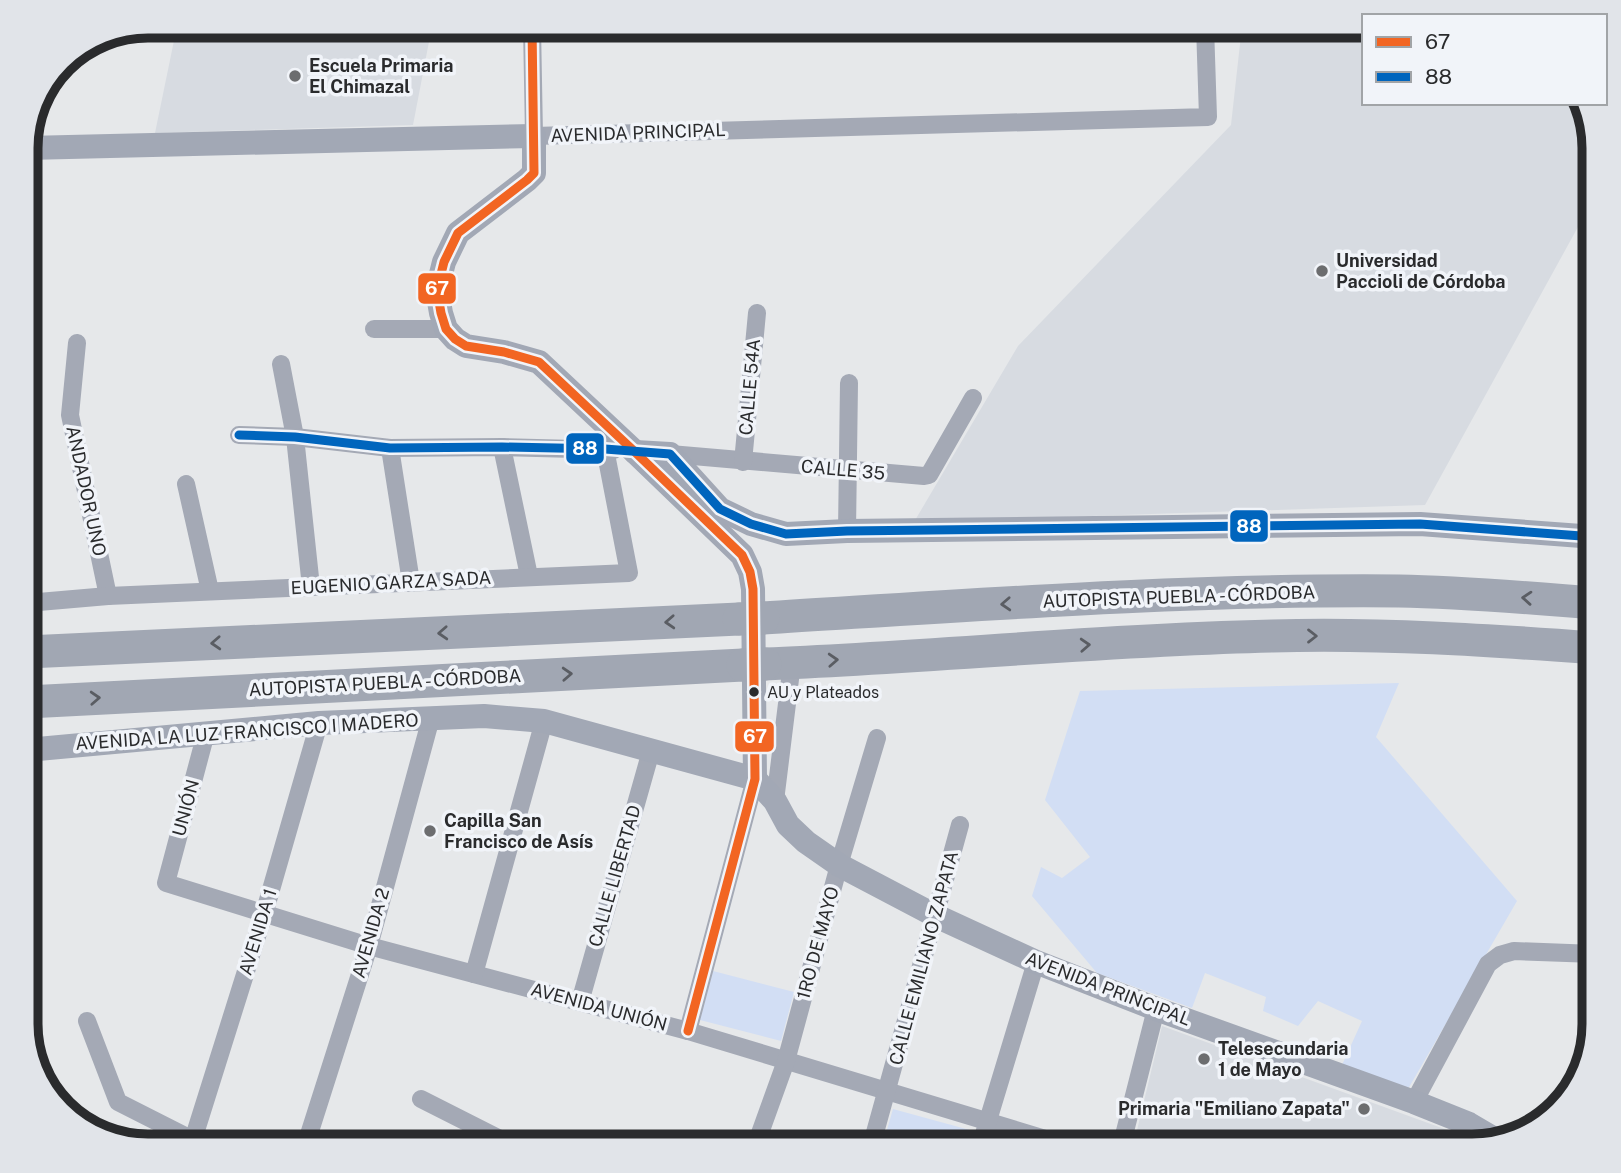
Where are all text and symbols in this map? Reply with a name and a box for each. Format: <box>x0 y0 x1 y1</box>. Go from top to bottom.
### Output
legend <box>1362 14 1607 105</box>
text: 67 <box>1425 29 1450 54</box>
place label: Escuela Primaria El Chimazal <box>309 55 453 97</box>
text: 88 <box>1425 64 1452 89</box>
marker: Escuela Primaria El Chimazal <box>287 68 303 84</box>
street label: AVENIDA PRINCIPAL <box>550 119 726 146</box>
place label: Universidad Paccioli de Córdoba <box>1336 250 1506 292</box>
marker: Universidad Paccioli de Córdoba <box>1314 263 1330 279</box>
line badge: 67 <box>417 272 457 305</box>
text: 67 <box>425 277 449 299</box>
street label: CALLE 54A <box>735 338 764 436</box>
street label: ANDADOR UNO <box>62 424 111 558</box>
line badge: 88 <box>565 432 605 465</box>
text: 88 <box>572 437 598 459</box>
street label: CALLE 35 <box>800 455 886 484</box>
line badge: 88 <box>1229 509 1269 543</box>
text: 88 <box>1236 515 1262 537</box>
street label: EUGENIO GARZA SADA <box>290 567 492 598</box>
street label: AUTOPISTA PUEBLA - CÓRDOBA <box>1042 580 1316 612</box>
one-way arrow <box>1521 590 1532 605</box>
one-way arrow <box>1000 596 1011 611</box>
one-way arrow <box>665 614 676 629</box>
one-way arrow <box>437 625 448 640</box>
one-way arrow <box>1307 628 1318 644</box>
one-way arrow <box>210 636 221 651</box>
one-way arrow <box>1079 638 1090 653</box>
one-way arrow <box>828 653 839 668</box>
street label: AUTOPISTA PUEBLA - CÓRDOBA <box>248 664 522 700</box>
one-way arrow <box>561 666 572 681</box>
place label: AU y Plateados <box>767 683 879 702</box>
marker: AU y Plateados <box>747 685 761 699</box>
one-way arrow <box>89 691 100 706</box>
street label: AVENIDA LA LUZ FRANCISCO I MADERO <box>75 709 419 754</box>
line badge: 67 <box>734 720 775 753</box>
text: 67 <box>743 725 767 747</box>
street label: UNIÓN <box>167 777 203 839</box>
street label: CALLE LIBERTAD <box>584 803 645 949</box>
place label: Capilla San Francisco de Asís <box>444 810 593 852</box>
marker: Capilla San Francisco de Asís <box>422 823 438 839</box>
street label: CALLE EMILIANO ZAPATA <box>885 848 962 1067</box>
street label: 1RO DE MAYO <box>792 884 843 1002</box>
street label: AVENIDA 2 <box>348 885 393 980</box>
street label: AVENIDA 1 <box>234 886 281 978</box>
street label: AVENIDA PRINCIPAL <box>1023 947 1194 1030</box>
street label: AVENIDA UNIÓN <box>529 977 670 1035</box>
place label: Telesecundaria 1 de Mayo <box>1218 1038 1348 1080</box>
marker: Telesecundaria 1 de Mayo <box>1196 1051 1212 1067</box>
place label: Primaria "Emiliano Zapata" <box>1118 1098 1350 1119</box>
marker: Primaria "Emiliano Zapata" <box>1356 1101 1372 1117</box>

